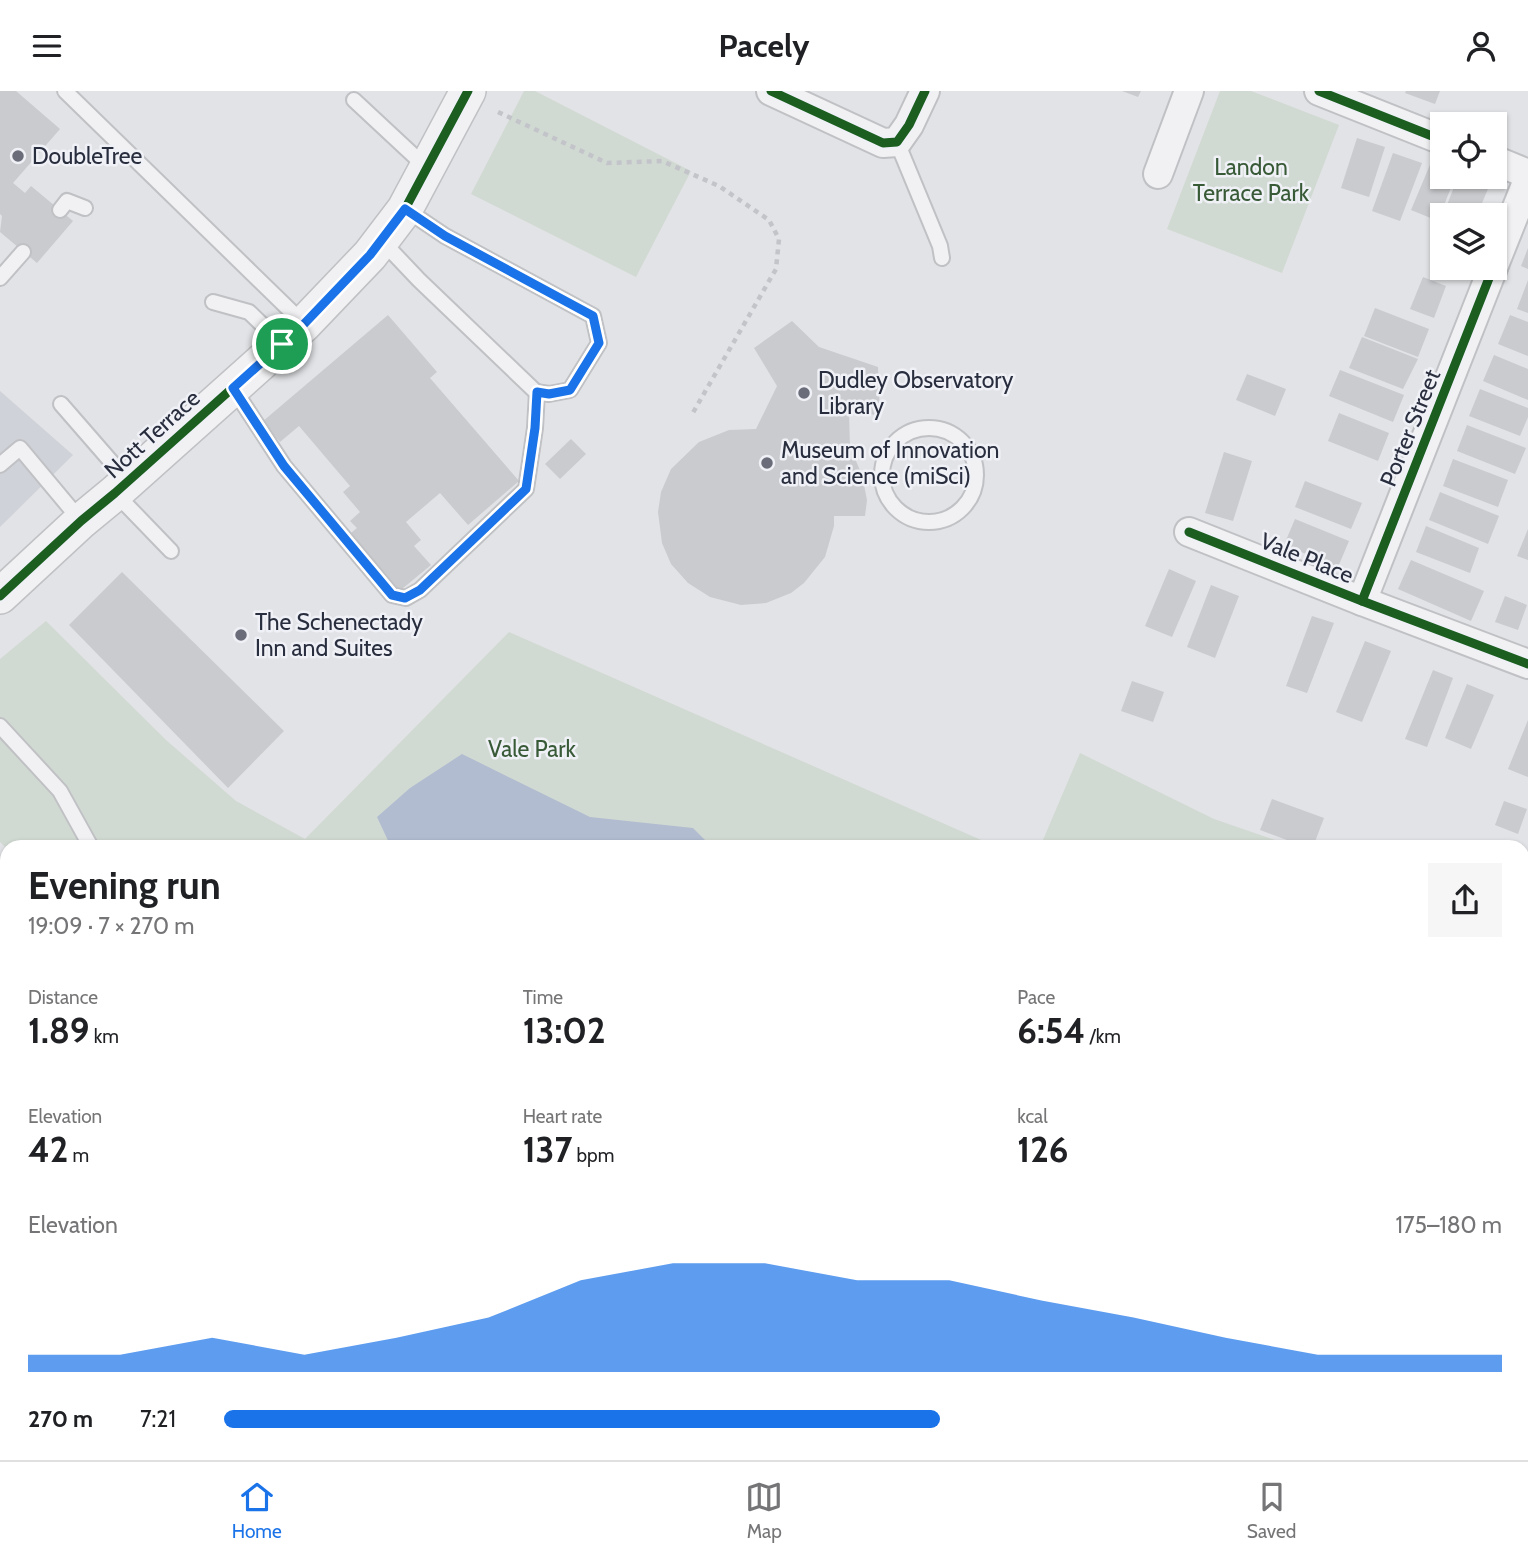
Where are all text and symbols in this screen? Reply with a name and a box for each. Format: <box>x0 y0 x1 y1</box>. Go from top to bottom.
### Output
text: Pacely <box>719 26 809 65</box>
icon: menu <box>28 27 66 65</box>
icon: person <box>1462 27 1500 65</box>
map controls <box>1430 112 1507 280</box>
button: locate <box>1430 112 1507 189</box>
place label: DoubleTree <box>32 142 143 170</box>
marker: DoubleTree <box>10 148 26 164</box>
park label: Landon Terrace Park <box>1193 153 1310 207</box>
button: layers <box>1430 203 1507 280</box>
pin <box>252 314 312 374</box>
icon: arrive <box>263 325 301 363</box>
street label: Porter Street <box>1374 365 1446 491</box>
place label: Dudley Observatory Library <box>818 366 1014 420</box>
street label: Nott Terrace <box>99 384 206 484</box>
marker: Dudley Observatory Library <box>796 385 812 401</box>
place label: Museum of Innovation and Science (miSci) <box>781 436 999 490</box>
marker: Museum of Innovation and Science (miSci) <box>759 455 775 471</box>
street label: Vale Place <box>1256 527 1358 589</box>
place label: The Schenectady Inn and Suites <box>255 608 423 662</box>
marker: The Schenectady Inn and Suites <box>233 627 249 643</box>
park label: Vale Park <box>488 735 577 763</box>
text: Evening run <box>28 862 221 909</box>
button: share <box>1428 863 1502 937</box>
text: 19:09 · 7 × 270 m <box>28 912 194 940</box>
text: Distance <box>28 986 98 1009</box>
text: Time <box>523 986 563 1009</box>
text: Pace <box>1017 986 1055 1009</box>
text: 1.89 <box>28 1009 90 1052</box>
text: 13:02 <box>523 1009 605 1052</box>
text: 6:54 <box>1017 1009 1085 1052</box>
text: km <box>90 1025 119 1048</box>
text: /km <box>1085 1025 1121 1048</box>
text: Elevation <box>28 1105 102 1128</box>
text: Heart rate <box>523 1105 602 1128</box>
text: kcal <box>1017 1105 1048 1128</box>
text: 42 <box>28 1128 68 1171</box>
text: 137 <box>523 1128 572 1171</box>
text: 126 <box>1017 1128 1068 1171</box>
text: m <box>68 1144 89 1167</box>
text: bpm <box>572 1144 614 1167</box>
text: Elevation <box>28 1211 118 1239</box>
text: 175–180 m <box>1395 1211 1502 1239</box>
text: 270 m <box>28 1405 93 1433</box>
text: 7:21 <box>140 1405 176 1433</box>
tab: Home <box>232 1478 282 1543</box>
tab: Map <box>745 1478 783 1543</box>
tab: Saved <box>1247 1478 1296 1543</box>

